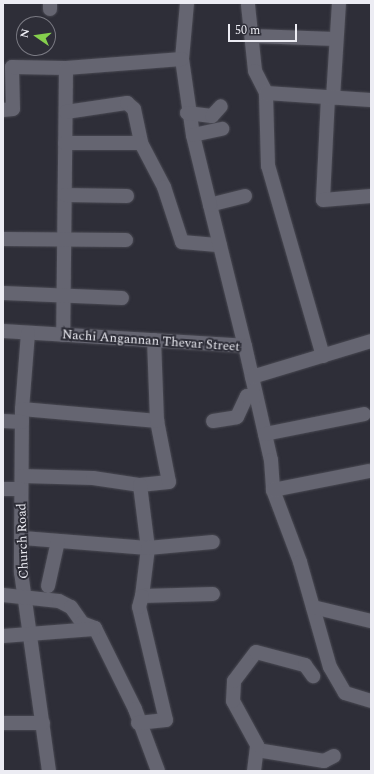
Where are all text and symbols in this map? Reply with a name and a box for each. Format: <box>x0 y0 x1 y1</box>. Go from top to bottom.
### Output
north arrow <box>16 16 56 56</box>
scale bar <box>230 16 299 42</box>
text: 50 m <box>235 21 260 40</box>
text: N <box>16 27 34 40</box>
street label: Nachi Angannan Thevar Street <box>62 327 240 355</box>
street label: Church Road <box>14 503 32 579</box>

